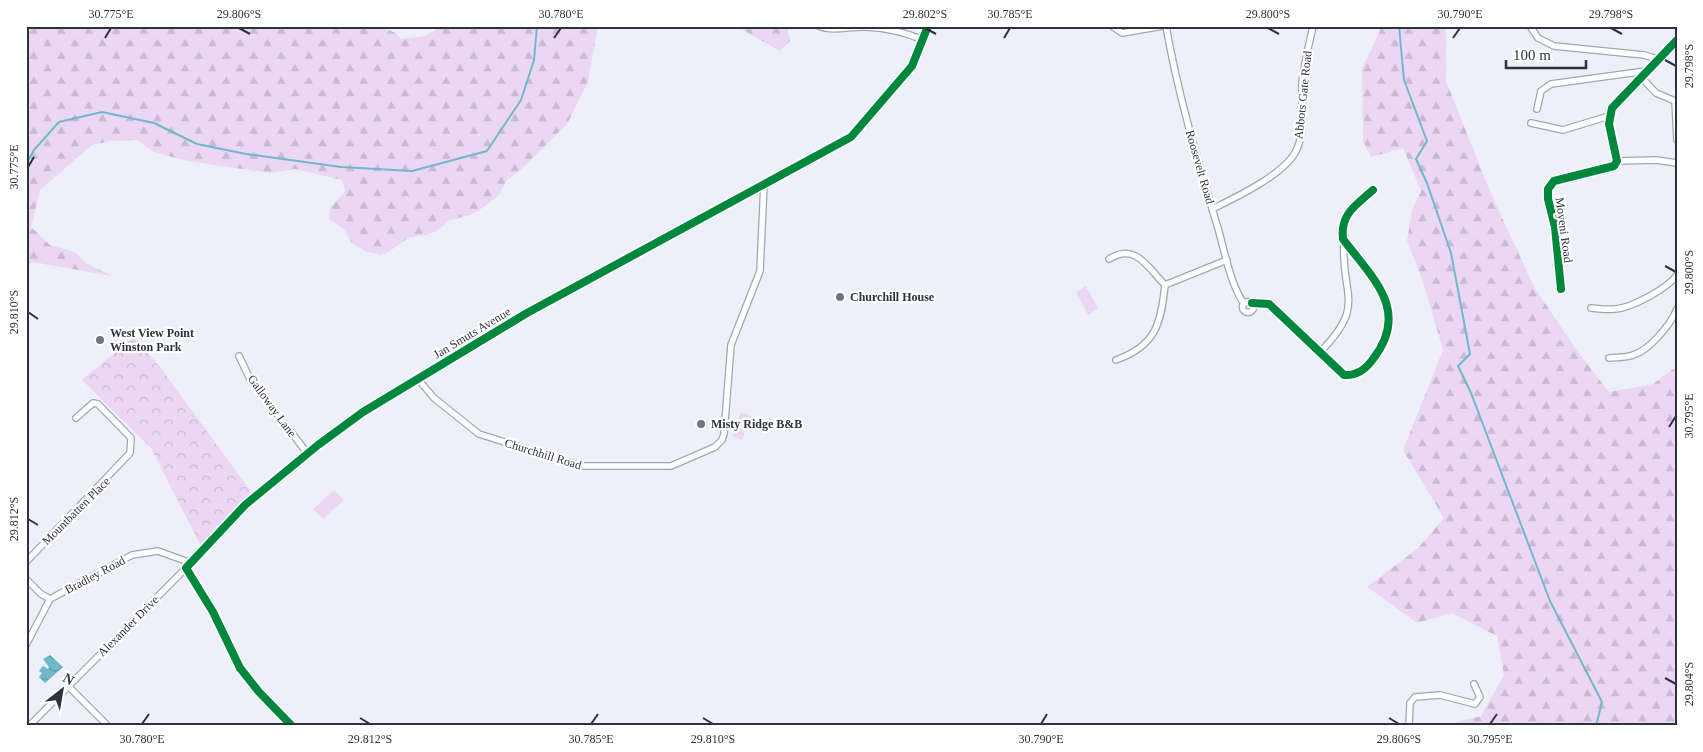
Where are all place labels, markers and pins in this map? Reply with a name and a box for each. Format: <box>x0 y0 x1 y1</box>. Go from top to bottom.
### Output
place label: Churchill House <box>850 290 935 304</box>
marker: Churchill House <box>834 291 846 303</box>
place label: West View Point Winston Park <box>110 326 194 354</box>
marker: West View Point Winston Park <box>94 334 106 346</box>
place label: Misty Ridge B&B <box>711 417 802 431</box>
marker: Misty Ridge B&B <box>695 418 707 430</box>

